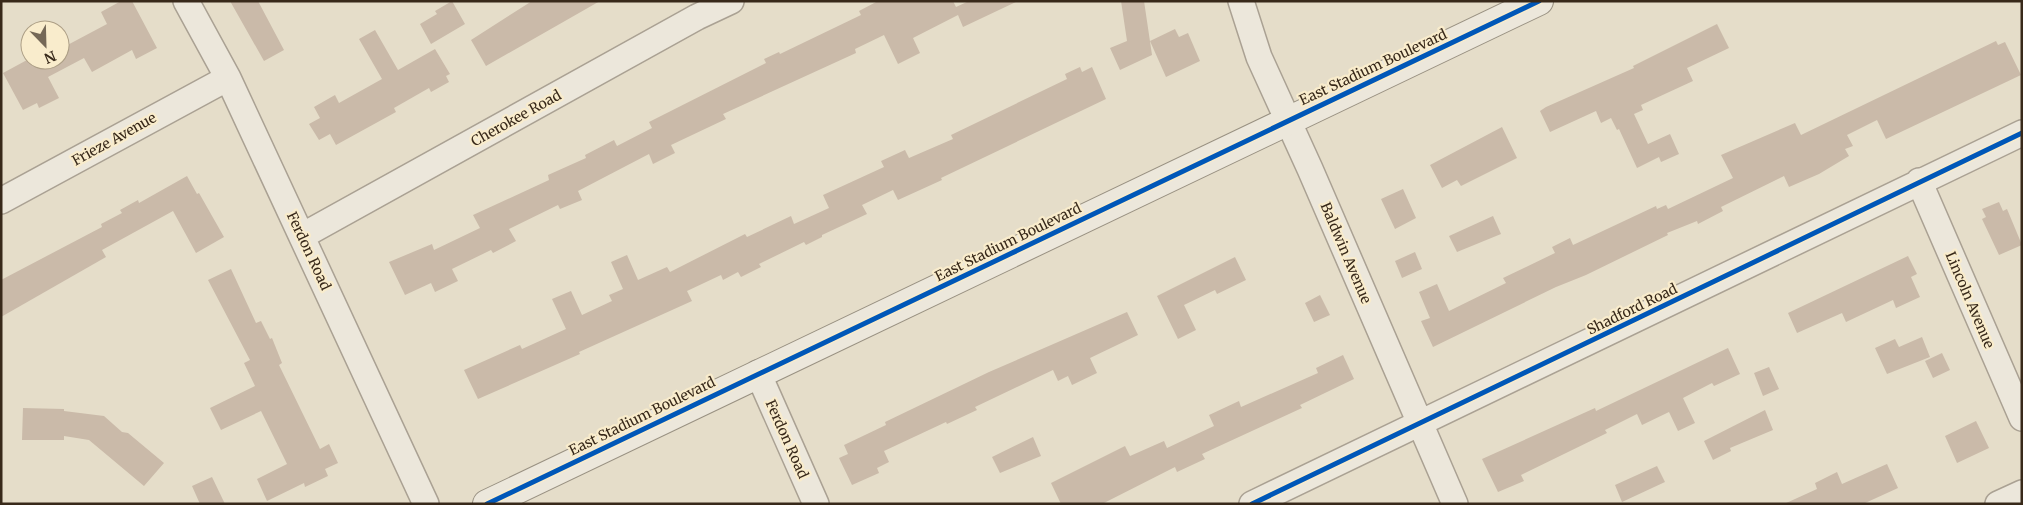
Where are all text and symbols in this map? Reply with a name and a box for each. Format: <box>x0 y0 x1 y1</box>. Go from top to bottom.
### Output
north arrow <box>20 20 70 70</box>
street label: East Stadium Boulevard <box>1296 25 1450 109</box>
text: N <box>41 47 59 67</box>
street label: Cherokee Road <box>468 86 565 150</box>
street label: Frieze Avenue <box>69 108 159 170</box>
street label: East Stadium Boulevard <box>932 198 1085 285</box>
street label: Baldwin Avenue <box>1317 200 1375 306</box>
street label: Ferdon Road <box>283 209 335 294</box>
street label: Lincoln Avenue <box>1941 249 1999 351</box>
street label: Shadford Road <box>1584 279 1681 339</box>
street label: East Stadium Boulevard <box>566 372 719 459</box>
street label: Ferdon Road <box>762 397 813 482</box>

